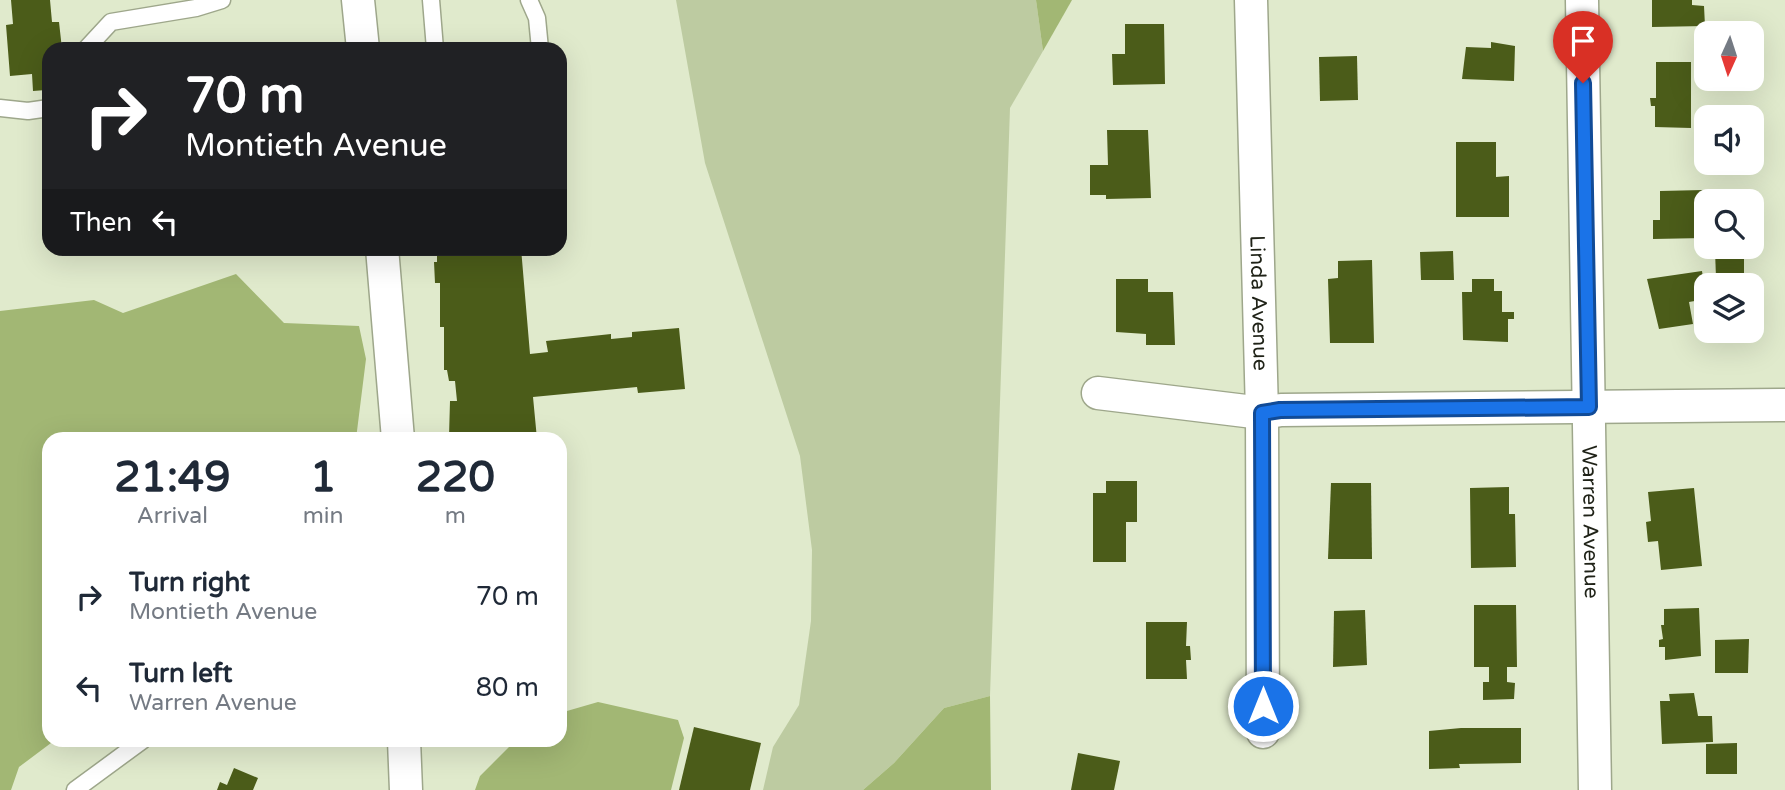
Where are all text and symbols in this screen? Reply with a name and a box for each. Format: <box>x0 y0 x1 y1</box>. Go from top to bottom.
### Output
pin <box>1553 11 1613 83</box>
north arrow <box>1694 21 1764 91</box>
map controls <box>1694 21 1764 343</box>
icon: arrive <box>1564 22 1602 60</box>
text: 70 m <box>185 67 304 126</box>
icon: right <box>70 70 161 161</box>
button: sound <box>1694 105 1764 175</box>
text: Montieth Avenue <box>185 127 447 165</box>
button: search <box>1694 189 1764 259</box>
icon: left <box>146 203 184 241</box>
text: Then <box>70 207 132 238</box>
street label: Linda Avenue <box>1244 235 1273 371</box>
button: layers <box>1694 273 1764 343</box>
street label: Warren Avenue <box>1576 445 1604 599</box>
text: 21:49 <box>114 452 231 503</box>
text: 1 <box>310 452 336 503</box>
text: 220 <box>416 452 495 503</box>
text: Arrival <box>137 502 208 530</box>
text: min <box>303 502 344 530</box>
text: m <box>445 502 466 530</box>
text: Turn right <box>129 567 250 598</box>
icon: right <box>70 578 108 616</box>
text: 70 m <box>476 581 539 612</box>
text: Montieth Avenue <box>129 598 317 626</box>
text: Turn left <box>129 658 232 689</box>
icon: left <box>70 669 108 707</box>
position arrow <box>1226 669 1300 743</box>
text: 80 m <box>476 672 539 703</box>
text: Warren Avenue <box>129 689 297 717</box>

